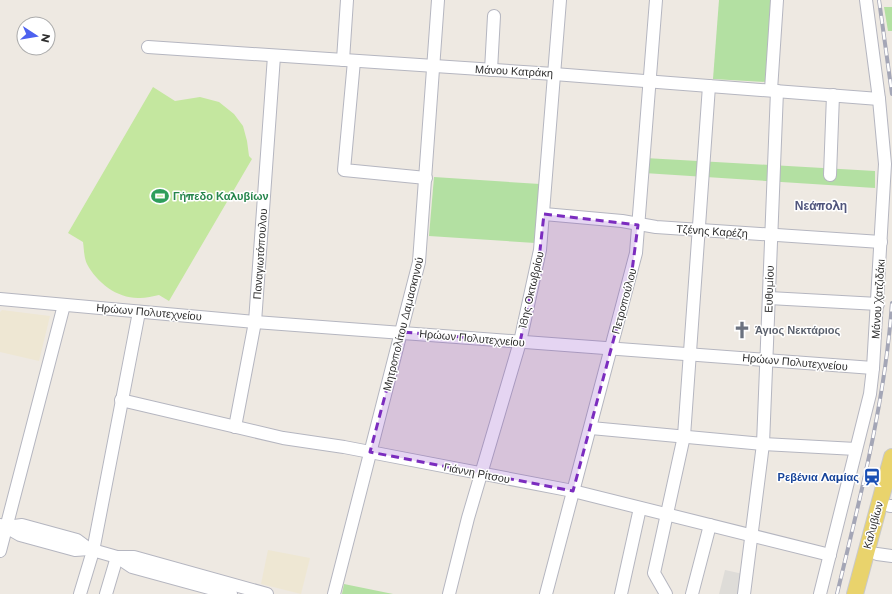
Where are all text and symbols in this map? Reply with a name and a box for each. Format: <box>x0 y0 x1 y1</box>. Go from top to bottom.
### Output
north arrow <box>16 16 56 56</box>
text: N <box>38 32 54 44</box>
street label: Μάνου Κατράκη <box>475 62 553 80</box>
sports icon: Γήπεδο Καλυβίων <box>150 186 170 206</box>
place label: Γήπεδο Καλυβίων <box>173 189 269 203</box>
district label: Νεάπολη <box>795 198 847 213</box>
street label: Παναγιωτόπουλου <box>250 208 270 300</box>
street label: Τζένης Καρέζη <box>676 222 748 240</box>
street label: 18ης Οκτωβρίου <box>515 250 547 330</box>
street label: Μητροπολίτου Δαμασκηνού <box>380 255 426 393</box>
street label: Μάνου Χατζιδάκι <box>868 258 888 340</box>
street label: Ευθυμίου <box>761 265 777 313</box>
street label: Πετροπούλου <box>608 266 640 336</box>
street label: Ηρώων Πολυτεχνείου <box>96 300 202 324</box>
church icon: Άγιος Νεκτάριος <box>732 320 752 340</box>
place label: Άγιος Νεκτάριος <box>755 323 841 337</box>
street label: Ηρώων Πολυτεχνείου <box>419 326 525 350</box>
street label: Ηρώων Πολυτεχνείου <box>742 350 848 374</box>
street label: Γιάννη Ρίτσου <box>443 460 511 486</box>
station icon: Ρεβένια Λαμίας <box>862 467 882 487</box>
place label: Ρεβένια Λαμίας <box>778 470 859 484</box>
street label: Καλυβίων <box>860 499 886 550</box>

